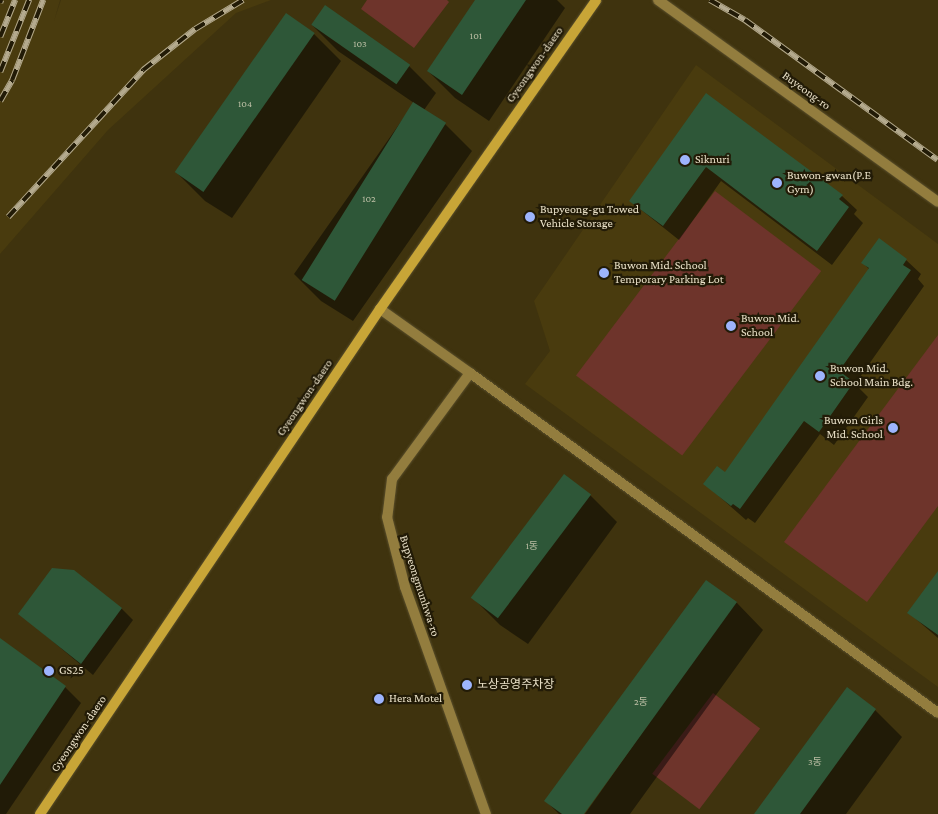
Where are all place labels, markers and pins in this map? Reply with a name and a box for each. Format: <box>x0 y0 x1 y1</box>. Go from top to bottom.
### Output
place label: Siknuri <box>695 153 730 167</box>
marker: Siknuri <box>679 154 691 166</box>
place label: Buwon-gwan(P.E Gym) <box>787 169 871 197</box>
marker: Buwon-gwan(P.E Gym) <box>771 177 783 189</box>
place label: Bupyeong-gu Towed Vehicle Storage <box>540 203 639 231</box>
marker: Bupyeong-gu Towed Vehicle Storage <box>524 211 536 223</box>
place label: Buwon Mid. School Temporary Parking Lot <box>614 259 724 287</box>
marker: Buwon Mid. School Temporary Parking Lot <box>598 267 610 279</box>
place label: Buwon Mid. School <box>741 312 799 340</box>
marker: Buwon Mid. School <box>725 320 737 332</box>
place label: Buwon Mid. School Main Bdg. <box>830 362 913 390</box>
marker: Buwon Mid. School Main Bdg. <box>814 370 826 382</box>
place label: Buwon Girls Mid. School <box>824 414 883 442</box>
marker: Buwon Girls Mid. School <box>887 422 899 434</box>
place label: GS25 <box>59 664 84 678</box>
marker: GS25 <box>43 665 55 677</box>
place label: 노상공영주차장 <box>477 678 554 692</box>
marker: 노상공영주차장 <box>461 679 473 691</box>
place label: Hera Motel <box>389 692 442 706</box>
marker: Hera Motel <box>373 693 385 705</box>

